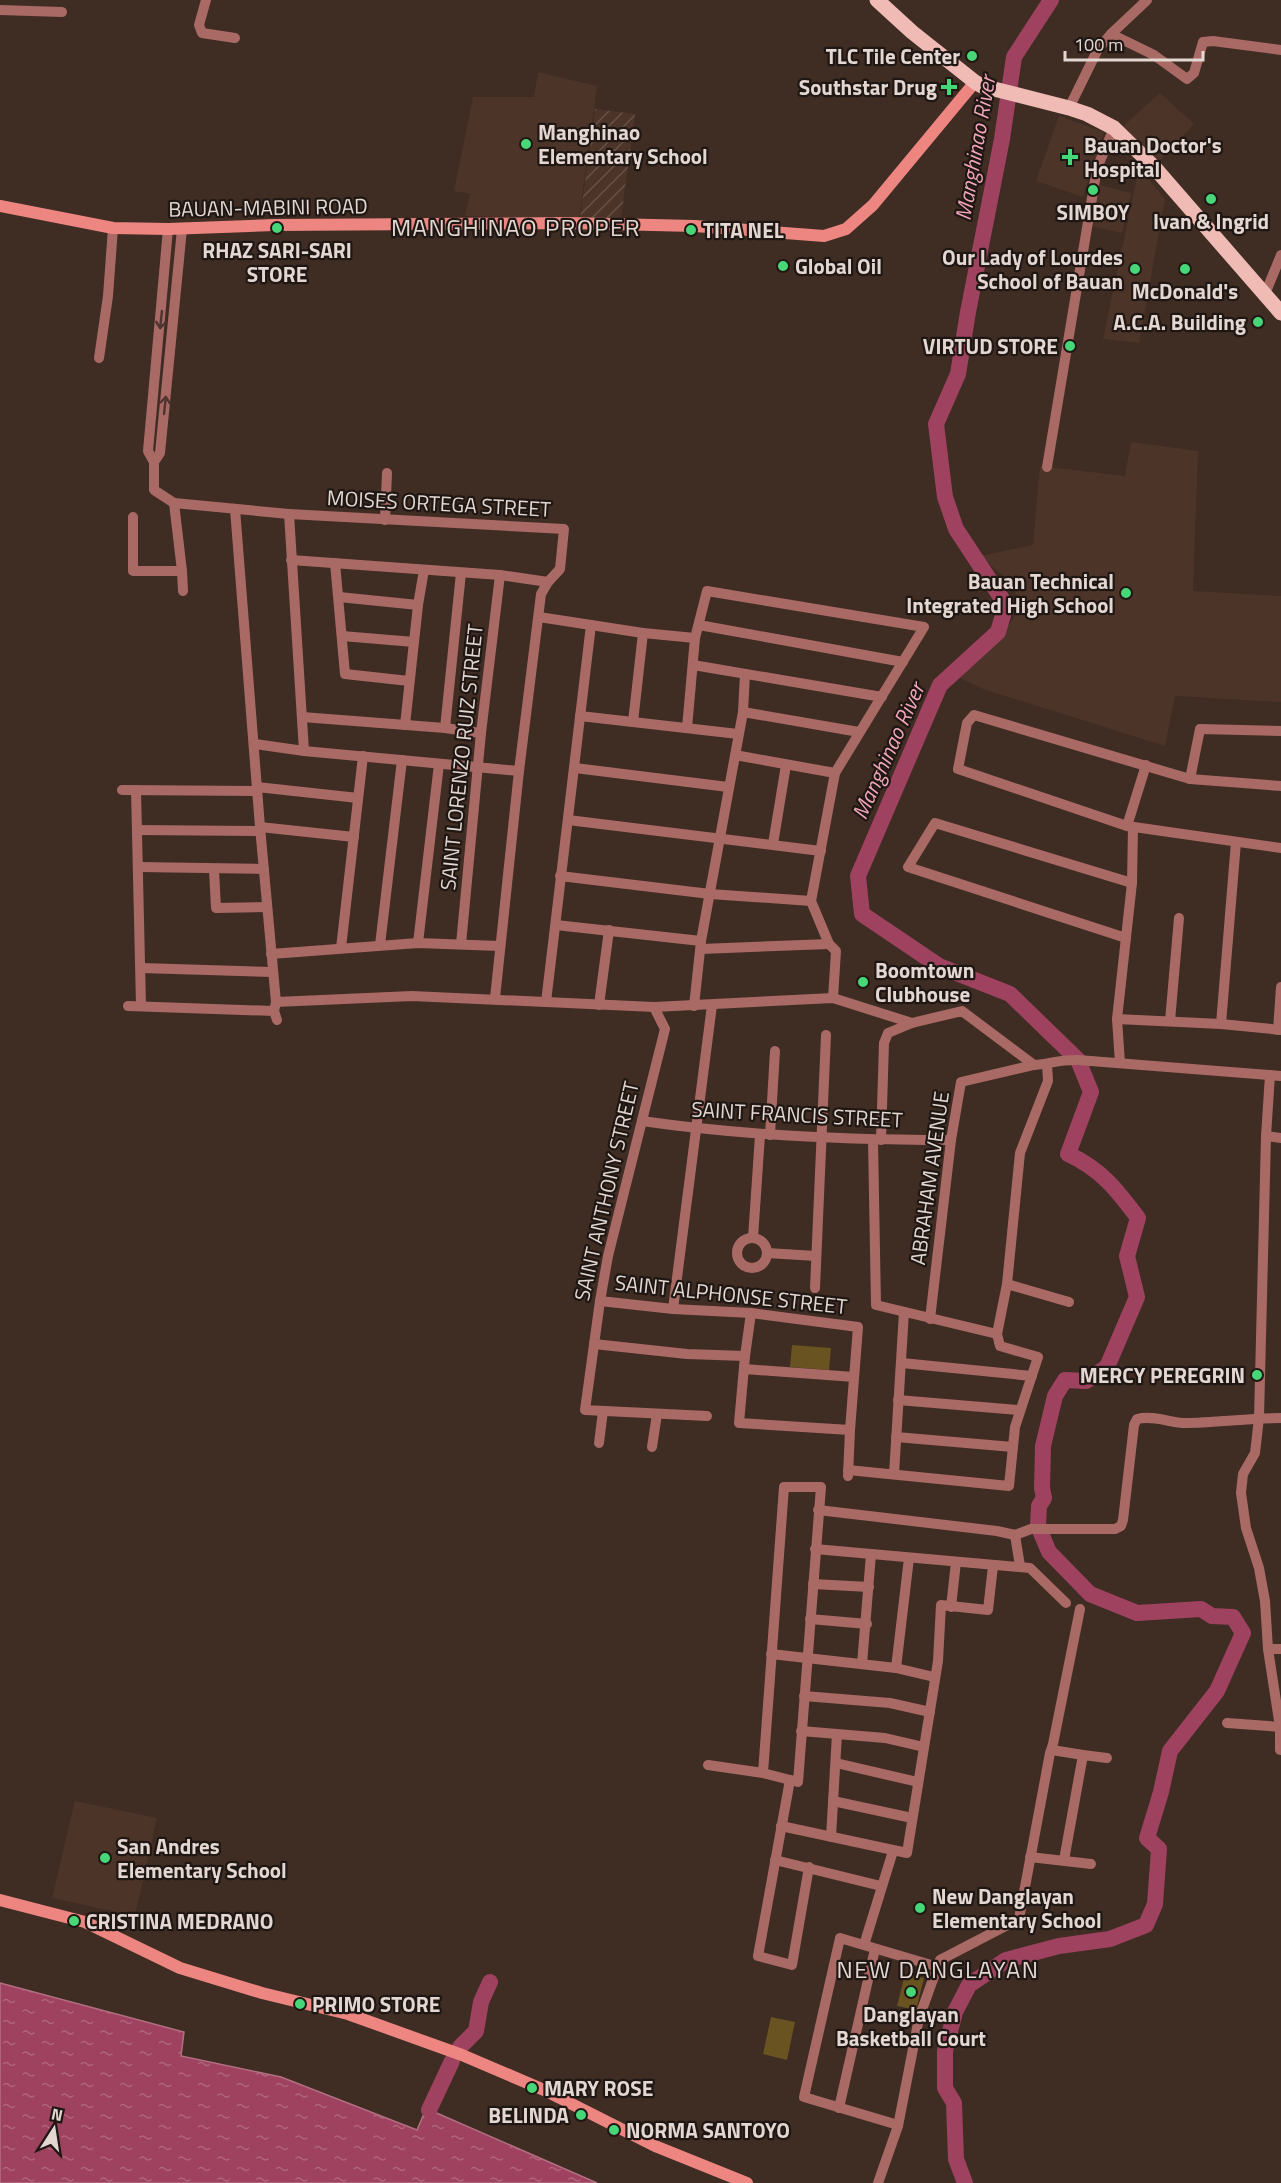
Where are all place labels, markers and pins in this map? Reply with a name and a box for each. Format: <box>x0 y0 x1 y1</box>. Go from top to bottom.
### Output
place label: TLC Tile Center <box>826 40 960 72</box>
marker: TLC Tile Center <box>965 49 979 63</box>
place label: Southstar Drug <box>799 71 937 103</box>
marker: Southstar Drug <box>942 80 956 94</box>
place label: Manghinao Elementary School <box>538 116 708 172</box>
place label: Bauan Doctor's Hospital <box>1084 129 1222 185</box>
marker: Manghinao Elementary School <box>519 137 533 151</box>
marker: Bauan Doctor's Hospital <box>1061 148 1079 166</box>
marker: SIMBOY <box>1086 183 1100 197</box>
marker: Ivan & Ingrid <box>1204 192 1218 206</box>
place label: SIMBOY <box>1056 196 1130 228</box>
place label: Ivan & Ingrid <box>1153 205 1269 237</box>
place label: TITA NEL <box>703 214 784 246</box>
marker: RHAZ SARI-SARI STORE <box>270 221 284 235</box>
marker: TITA NEL <box>684 223 698 237</box>
place label: RHAZ SARI-SARI STORE <box>202 234 352 290</box>
place label: Our Lady of Lourdes School of Bauan <box>942 241 1123 297</box>
place label: Global Oil <box>795 250 882 282</box>
marker: Global Oil <box>776 259 790 273</box>
marker: Our Lady of Lourdes School of Bauan <box>1128 262 1142 276</box>
marker: McDonald's <box>1178 262 1192 276</box>
place label: McDonald's <box>1132 275 1238 307</box>
place label: A.C.A. Building <box>1113 306 1246 338</box>
marker: A.C.A. Building <box>1251 315 1265 329</box>
place label: VIRTUD STORE <box>923 330 1058 362</box>
marker: VIRTUD STORE <box>1063 339 1077 353</box>
place label: Bauan Technical Integrated High School <box>906 565 1114 621</box>
marker: Bauan Technical Integrated High School <box>1119 586 1133 600</box>
place label: Boomtown Clubhouse <box>875 954 974 1010</box>
marker: Boomtown Clubhouse <box>856 975 870 989</box>
place label: MERCY PEREGRIN <box>1080 1359 1245 1391</box>
marker: MERCY PEREGRIN <box>1250 1368 1264 1382</box>
place label: San Andres Elementary School <box>117 1830 287 1886</box>
marker: San Andres Elementary School <box>98 1851 112 1865</box>
place label: New Danglayan Elementary School <box>932 1880 1102 1936</box>
marker: New Danglayan Elementary School <box>913 1901 927 1915</box>
place label: CRISTINA MEDRANO <box>86 1905 274 1937</box>
marker: CRISTINA MEDRANO <box>67 1914 81 1928</box>
marker: Danglayan Basketball Court <box>904 1985 918 1999</box>
place label: PRIMO STORE <box>312 1988 440 2020</box>
marker: PRIMO STORE <box>293 1997 307 2011</box>
place label: Danglayan Basketball Court <box>836 1998 986 2054</box>
place label: MARY ROSE <box>544 2072 653 2104</box>
marker: MARY ROSE <box>525 2081 539 2095</box>
place label: BELINDA <box>488 2099 569 2131</box>
marker: BELINDA <box>574 2108 588 2122</box>
place label: NORMA SANTOYO <box>626 2114 790 2146</box>
marker: NORMA SANTOYO <box>607 2123 621 2137</box>

